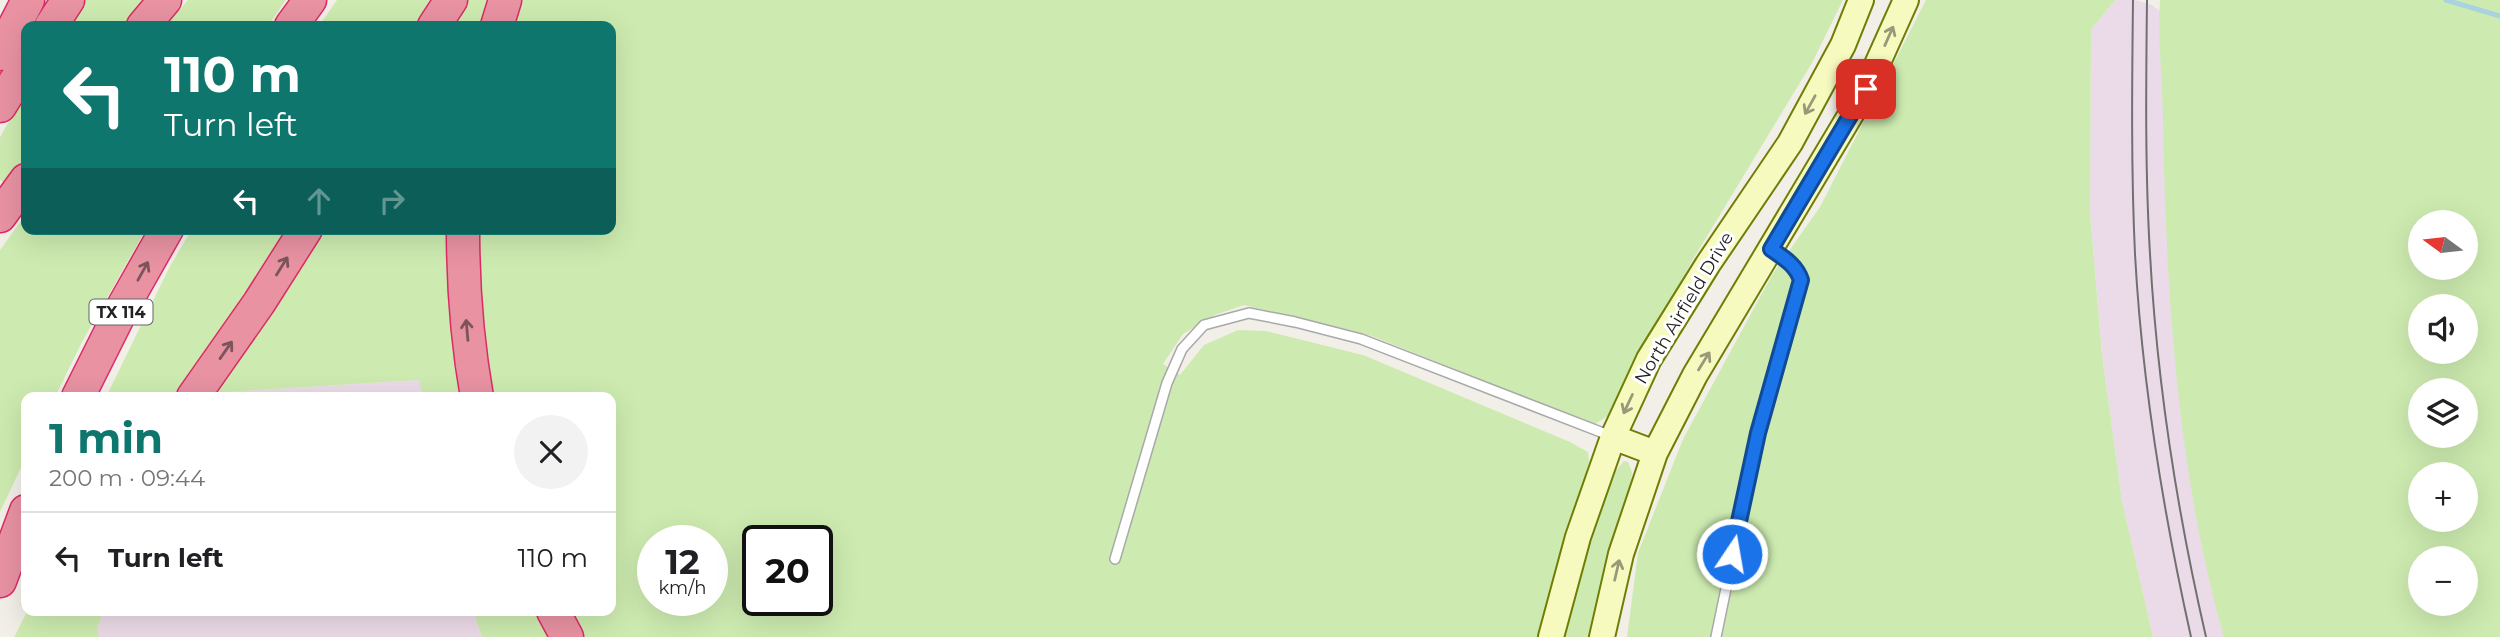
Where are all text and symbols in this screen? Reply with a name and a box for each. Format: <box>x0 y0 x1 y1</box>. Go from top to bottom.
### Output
one-way arrow <box>1883 26 1897 47</box>
text: 110 m <box>164 45 301 104</box>
icon: left <box>49 49 140 140</box>
pin <box>1836 59 1896 119</box>
icon: arrive <box>1847 70 1885 108</box>
one-way arrow <box>1803 95 1817 115</box>
text: Turn left <box>164 105 298 144</box>
icon: left <box>227 182 265 220</box>
icon: ahead <box>300 182 338 220</box>
icon: right <box>373 182 411 220</box>
north arrow <box>2408 210 2478 280</box>
map controls <box>2408 210 2478 616</box>
street label: North Airfield Drive <box>1630 228 1738 388</box>
one-way arrow <box>275 257 290 276</box>
one-way arrow <box>136 262 150 282</box>
button: sound <box>2408 294 2478 364</box>
road number: TX 114 <box>90 300 152 324</box>
one-way arrow <box>460 319 473 342</box>
one-way arrow <box>219 341 233 360</box>
one-way arrow <box>1697 352 1711 372</box>
button: layers <box>2408 378 2478 448</box>
one-way arrow <box>1621 393 1634 414</box>
text: 1 min <box>49 412 163 464</box>
button: close <box>514 415 588 489</box>
button: + <box>2408 462 2478 532</box>
text: 200 m · 09:44 <box>49 464 205 492</box>
position arrow <box>1695 517 1769 591</box>
speed limit sign: 20 <box>742 525 833 616</box>
icon: left <box>49 539 87 577</box>
text: 12 <box>665 540 700 583</box>
text: Turn left <box>108 542 224 574</box>
text: 110 m <box>518 542 588 574</box>
button: − <box>2408 546 2478 616</box>
one-way arrow <box>1611 559 1624 582</box>
text: km/h <box>658 577 707 599</box>

